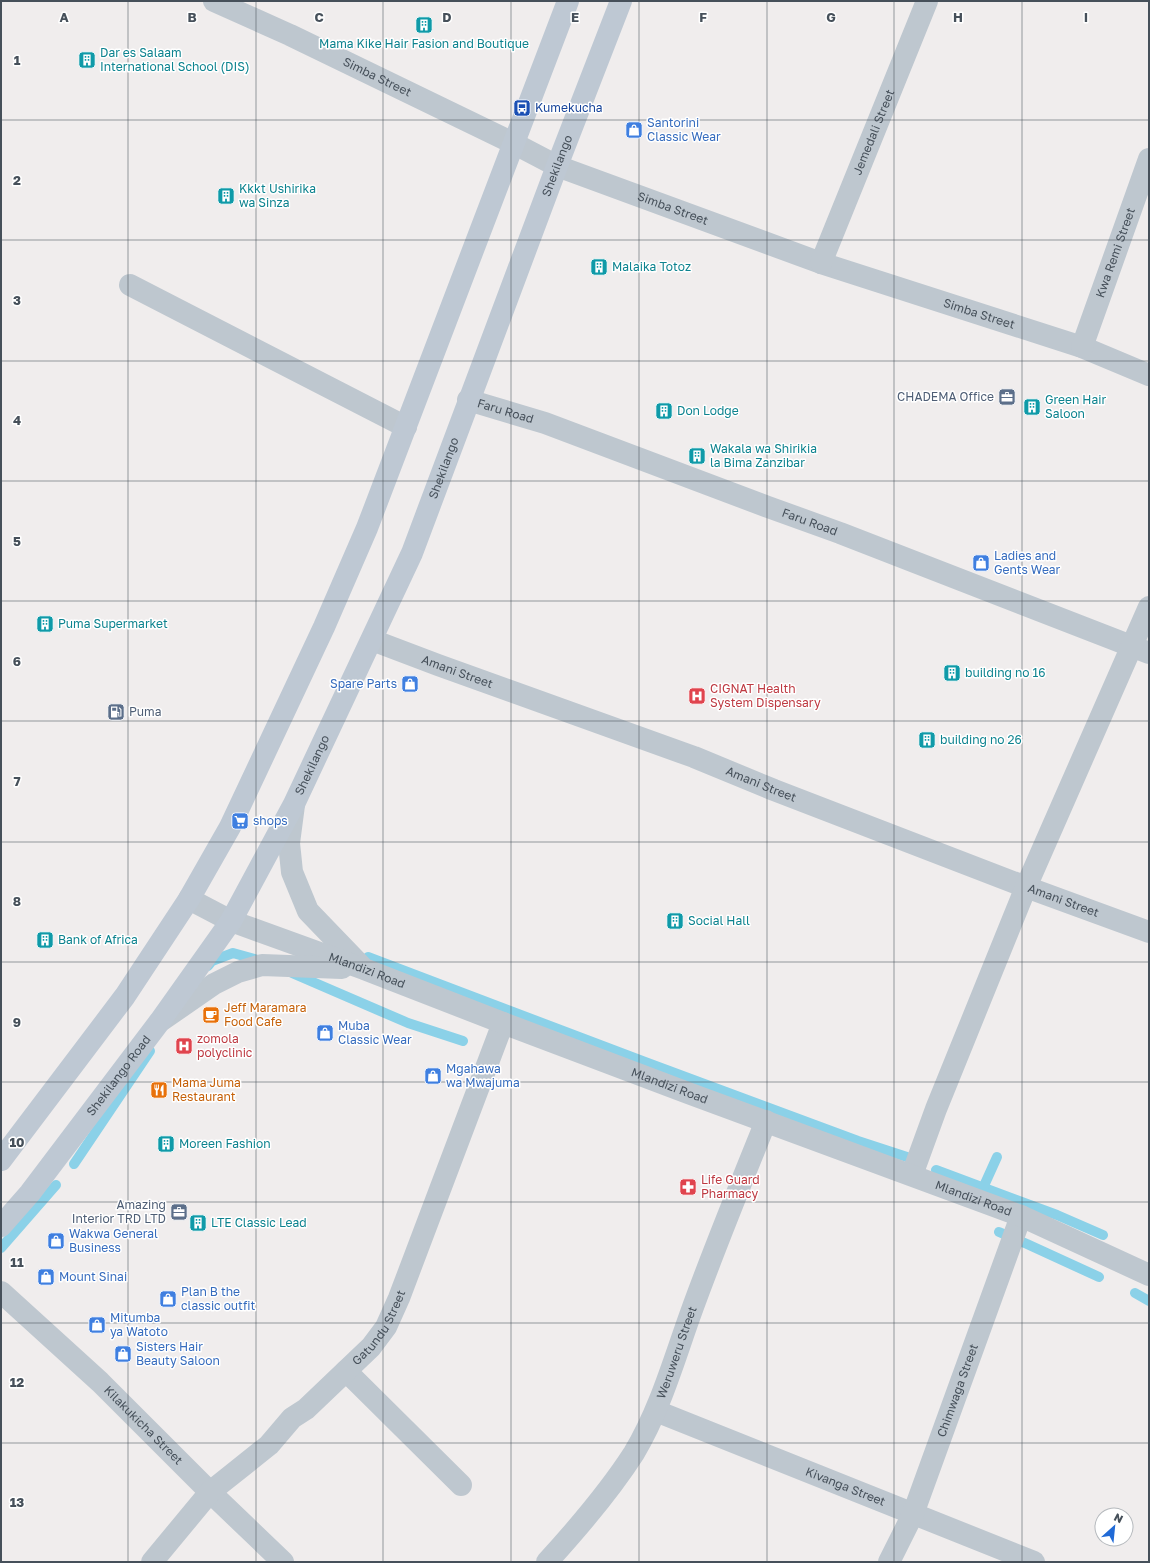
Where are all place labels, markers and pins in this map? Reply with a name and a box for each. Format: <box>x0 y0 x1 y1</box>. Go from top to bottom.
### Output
building icon: Mama Kike Hair Fasion and Boutique <box>414 15 434 35</box>
place label: Mama Kike Hair Fasion and Boutique <box>319 36 529 51</box>
place label: Dar es Salaam International School (DIS) <box>100 45 250 74</box>
building icon: Dar es Salaam International School (DIS) <box>77 50 97 70</box>
bus stop icon: Kumekucha <box>512 98 532 118</box>
place label: Kumekucha <box>535 100 603 115</box>
place label: Santorini Classic Wear <box>647 115 721 144</box>
shop icon: Santorini Classic Wear <box>624 120 644 140</box>
place label: Kkkt Ushirika wa Sinza <box>239 181 316 210</box>
building icon: Kkkt Ushirika wa Sinza <box>216 186 236 206</box>
building icon: Malaika Totoz <box>589 257 609 277</box>
place label: Malaika Totoz <box>612 259 691 274</box>
office icon: CHADEMA Office <box>997 387 1017 407</box>
place label: CHADEMA Office <box>897 389 994 404</box>
place label: Green Hair Saloon <box>1045 392 1106 421</box>
building icon: Green Hair Saloon <box>1022 397 1042 417</box>
building icon: Don Lodge <box>654 401 674 421</box>
place label: Don Lodge <box>677 403 739 418</box>
place label: Wakala wa Shirikia la Bima Zanzibar <box>710 441 817 470</box>
building icon: Wakala wa Shirikia la Bima Zanzibar <box>687 446 707 466</box>
place label: Ladies and Gents Wear <box>994 548 1061 577</box>
shop icon: Ladies and Gents Wear <box>971 553 991 573</box>
building icon: Puma Supermarket <box>35 614 55 634</box>
place label: Puma Supermarket <box>58 616 168 631</box>
building icon: building no 16 <box>942 663 962 683</box>
place label: building no 16 <box>965 665 1046 680</box>
shop icon: Spare Parts <box>400 674 420 694</box>
place label: Spare Parts <box>330 676 397 691</box>
place label: CIGNAT Health System Dispensary <box>710 681 821 710</box>
hospital icon: CIGNAT Health System Dispensary <box>687 686 707 706</box>
fuel station icon: Puma <box>106 702 126 722</box>
place label: Puma <box>129 704 162 719</box>
building icon: building no 26 <box>917 730 937 750</box>
place label: building no 26 <box>940 732 1022 747</box>
supermarket icon: shops <box>230 811 250 831</box>
place label: shops <box>253 813 288 828</box>
building icon: Social Hall <box>665 911 685 931</box>
place label: Social Hall <box>688 913 750 928</box>
building icon: Bank of Africa <box>35 930 55 950</box>
place label: Bank of Africa <box>58 932 138 947</box>
place label: Jeff Maramara Food Cafe <box>224 1000 307 1029</box>
cafe icon: Jeff Maramara Food Cafe <box>201 1005 221 1025</box>
place label: Muba Classic Wear <box>338 1018 412 1047</box>
shop icon: Muba Classic Wear <box>315 1023 335 1043</box>
place label: zomola polyclinic <box>197 1031 253 1060</box>
hospital icon: zomola polyclinic <box>174 1036 194 1056</box>
place label: Mgahawa wa Mwajuma <box>446 1061 520 1090</box>
shop icon: Mgahawa wa Mwajuma <box>423 1066 443 1086</box>
place label: Mama Juma Restaurant <box>172 1075 241 1104</box>
restaurant icon: Mama Juma Restaurant <box>149 1080 169 1100</box>
building icon: Moreen Fashion <box>156 1134 176 1154</box>
place label: Moreen Fashion <box>179 1136 271 1151</box>
place label: Life Guard Pharmacy <box>701 1172 760 1201</box>
pharmacy icon: Life Guard Pharmacy <box>678 1177 698 1197</box>
place label: Amazing Interior TRD LTD <box>72 1197 166 1226</box>
office icon: Amazing Interior TRD LTD <box>169 1202 189 1222</box>
building icon: LTE Classic Lead <box>188 1213 208 1233</box>
place label: LTE Classic Lead <box>211 1215 307 1230</box>
place label: Wakwa General Business <box>69 1226 158 1255</box>
shop icon: Wakwa General Business <box>46 1231 66 1251</box>
shop icon: Mount Sinai <box>36 1267 56 1287</box>
place label: Mount Sinai <box>59 1269 127 1284</box>
place label: Plan B the classic outfit <box>181 1284 255 1313</box>
shop icon: Plan B the classic outfit <box>158 1289 178 1309</box>
place label: Mitumba ya Watoto <box>110 1310 168 1339</box>
shop icon: Mitumba ya Watoto <box>87 1315 107 1335</box>
place label: Sisters Hair Beauty Saloon <box>136 1339 220 1368</box>
shop icon: Sisters Hair Beauty Saloon <box>113 1344 133 1364</box>

